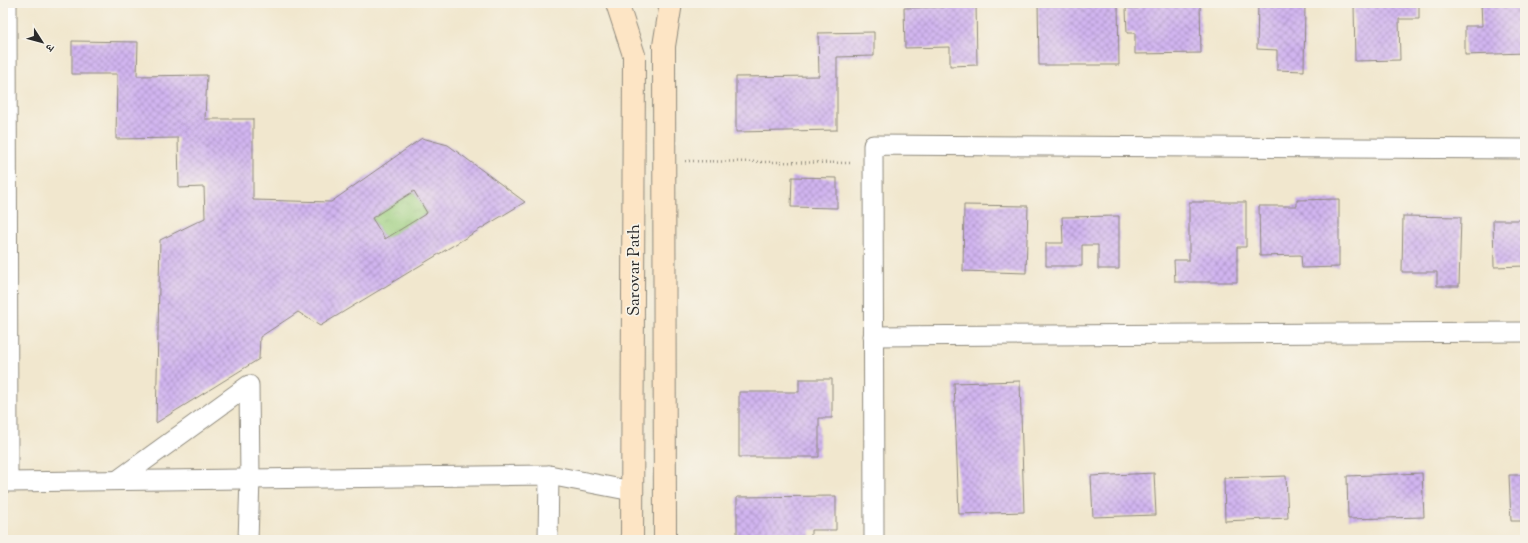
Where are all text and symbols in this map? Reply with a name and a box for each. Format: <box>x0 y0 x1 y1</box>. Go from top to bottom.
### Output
north arrow <box>22 22 62 62</box>
text: उ <box>40 40 58 55</box>
street label: Sarovar Path <box>623 224 647 316</box>

